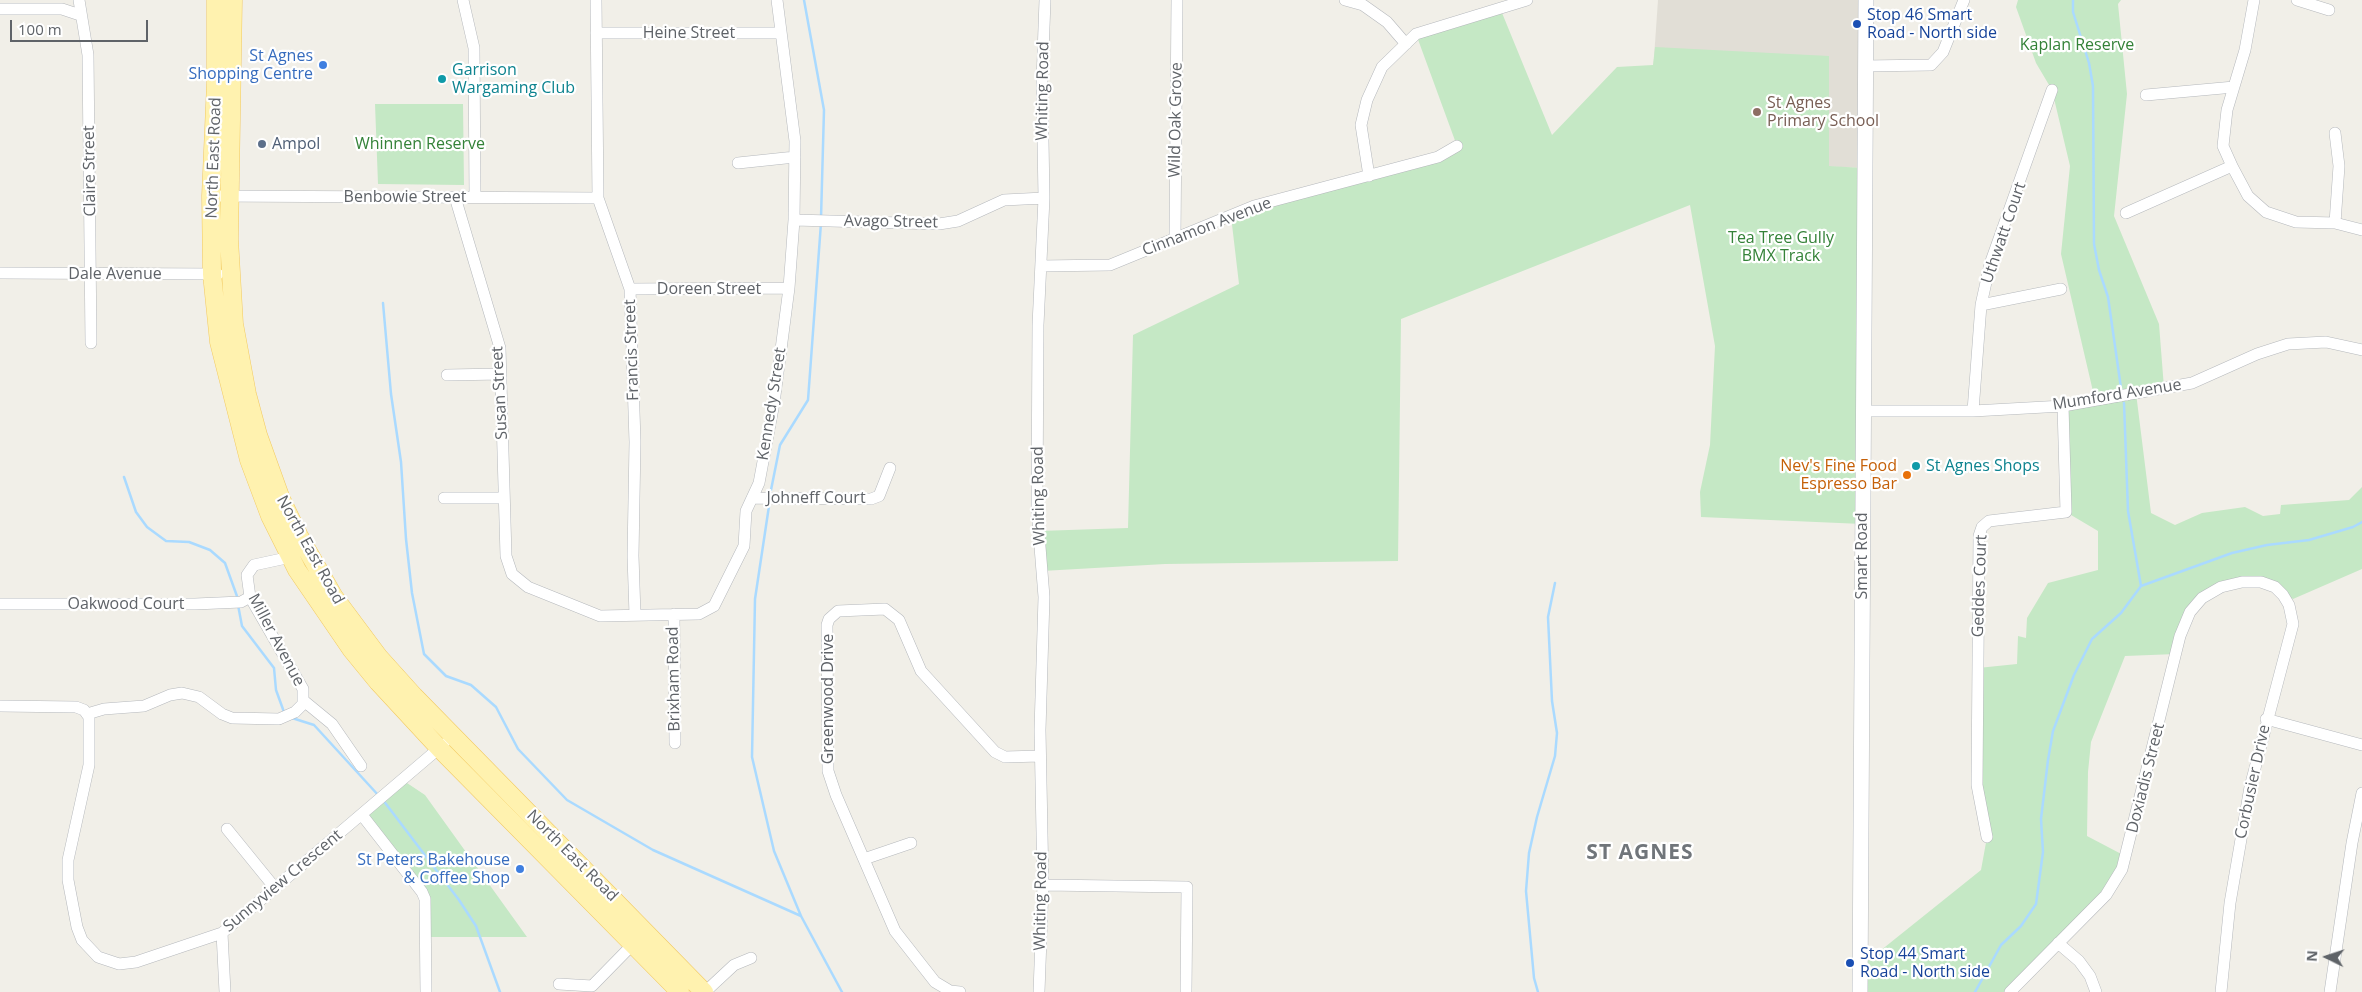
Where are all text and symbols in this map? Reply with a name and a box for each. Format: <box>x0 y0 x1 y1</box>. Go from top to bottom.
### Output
place label: Stop 46 Smart Road - North side <box>1867 5 1997 43</box>
scale bar <box>12 10 150 42</box>
marker: Stop 46 Smart Road - North side <box>1851 18 1863 30</box>
text: 100 m <box>18 19 62 39</box>
street label: Heine Street <box>643 23 735 43</box>
park label: Kaplan Reserve <box>2020 35 2134 55</box>
street label: Whiting Road <box>1033 41 1053 141</box>
place label: St Agnes Shopping Centre <box>188 46 313 84</box>
marker: St Agnes Shopping Centre <box>317 59 329 71</box>
place label: Garrison Wargaming Club <box>452 60 575 98</box>
street label: Wild Oak Grove <box>1165 62 1187 178</box>
marker: Garrison Wargaming Club <box>436 73 448 85</box>
place label: St Agnes Primary School <box>1767 93 1879 131</box>
street label: North East Road <box>202 97 226 219</box>
marker: St Agnes Primary School <box>1751 106 1763 118</box>
street label: Claire Street <box>80 125 100 217</box>
place label: Ampol <box>272 134 320 154</box>
park label: Whinnen Reserve <box>355 134 485 154</box>
marker: Ampol <box>256 138 268 150</box>
street label: Uthwatt Court <box>1978 180 2030 286</box>
street label: Benbowie Street <box>344 187 466 207</box>
street label: Cinnamon Avenue <box>1140 194 1274 260</box>
street label: Avago Street <box>844 212 938 232</box>
park label: Tea Tree Gully BMX Track <box>1728 228 1834 266</box>
street label: Dale Avenue <box>68 264 162 284</box>
street label: Doreen Street <box>657 279 761 299</box>
street label: Francis Street <box>621 299 643 401</box>
street label: Susan Street <box>488 346 512 440</box>
street label: Kennedy Street <box>754 346 790 462</box>
street label: Mumford Avenue <box>2051 375 2183 415</box>
street label: Whiting Road <box>1029 446 1049 546</box>
place label: Nev's Fine Food Espresso Bar <box>1780 456 1897 494</box>
place label: St Agnes Shops <box>1926 456 2040 476</box>
marker: St Agnes Shops <box>1910 460 1922 472</box>
marker: Nev's Fine Food Espresso Bar <box>1901 469 1913 481</box>
street label: Johneff Court <box>766 488 866 508</box>
street label: North East Road <box>272 492 348 608</box>
street label: Smart Road <box>1852 512 1872 600</box>
street label: Geddes Court <box>1969 534 1991 638</box>
street label: Miller Avenue <box>244 591 308 689</box>
street label: Oakwood Court <box>67 594 185 614</box>
street label: Brixham Road <box>663 626 685 732</box>
street label: Greenwood Drive <box>818 634 838 764</box>
street label: Doxiadis Street <box>2123 721 2169 835</box>
street label: Corbusier Drive <box>2232 723 2274 841</box>
street label: North East Road <box>522 806 622 906</box>
street label: Sunnyview Crescent <box>220 826 346 936</box>
district label: ST AGNES <box>1585 840 1695 866</box>
place label: St Peters Bakehouse & Coffee Shop <box>357 850 510 888</box>
street label: Whiting Road <box>1031 851 1051 951</box>
marker: St Peters Bakehouse & Coffee Shop <box>514 863 526 875</box>
north arrow <box>2302 932 2352 982</box>
place label: Stop 44 Smart Road - North side <box>1860 944 1990 982</box>
text: N <box>2302 950 2321 962</box>
marker: Stop 44 Smart Road - North side <box>1844 957 1856 969</box>

